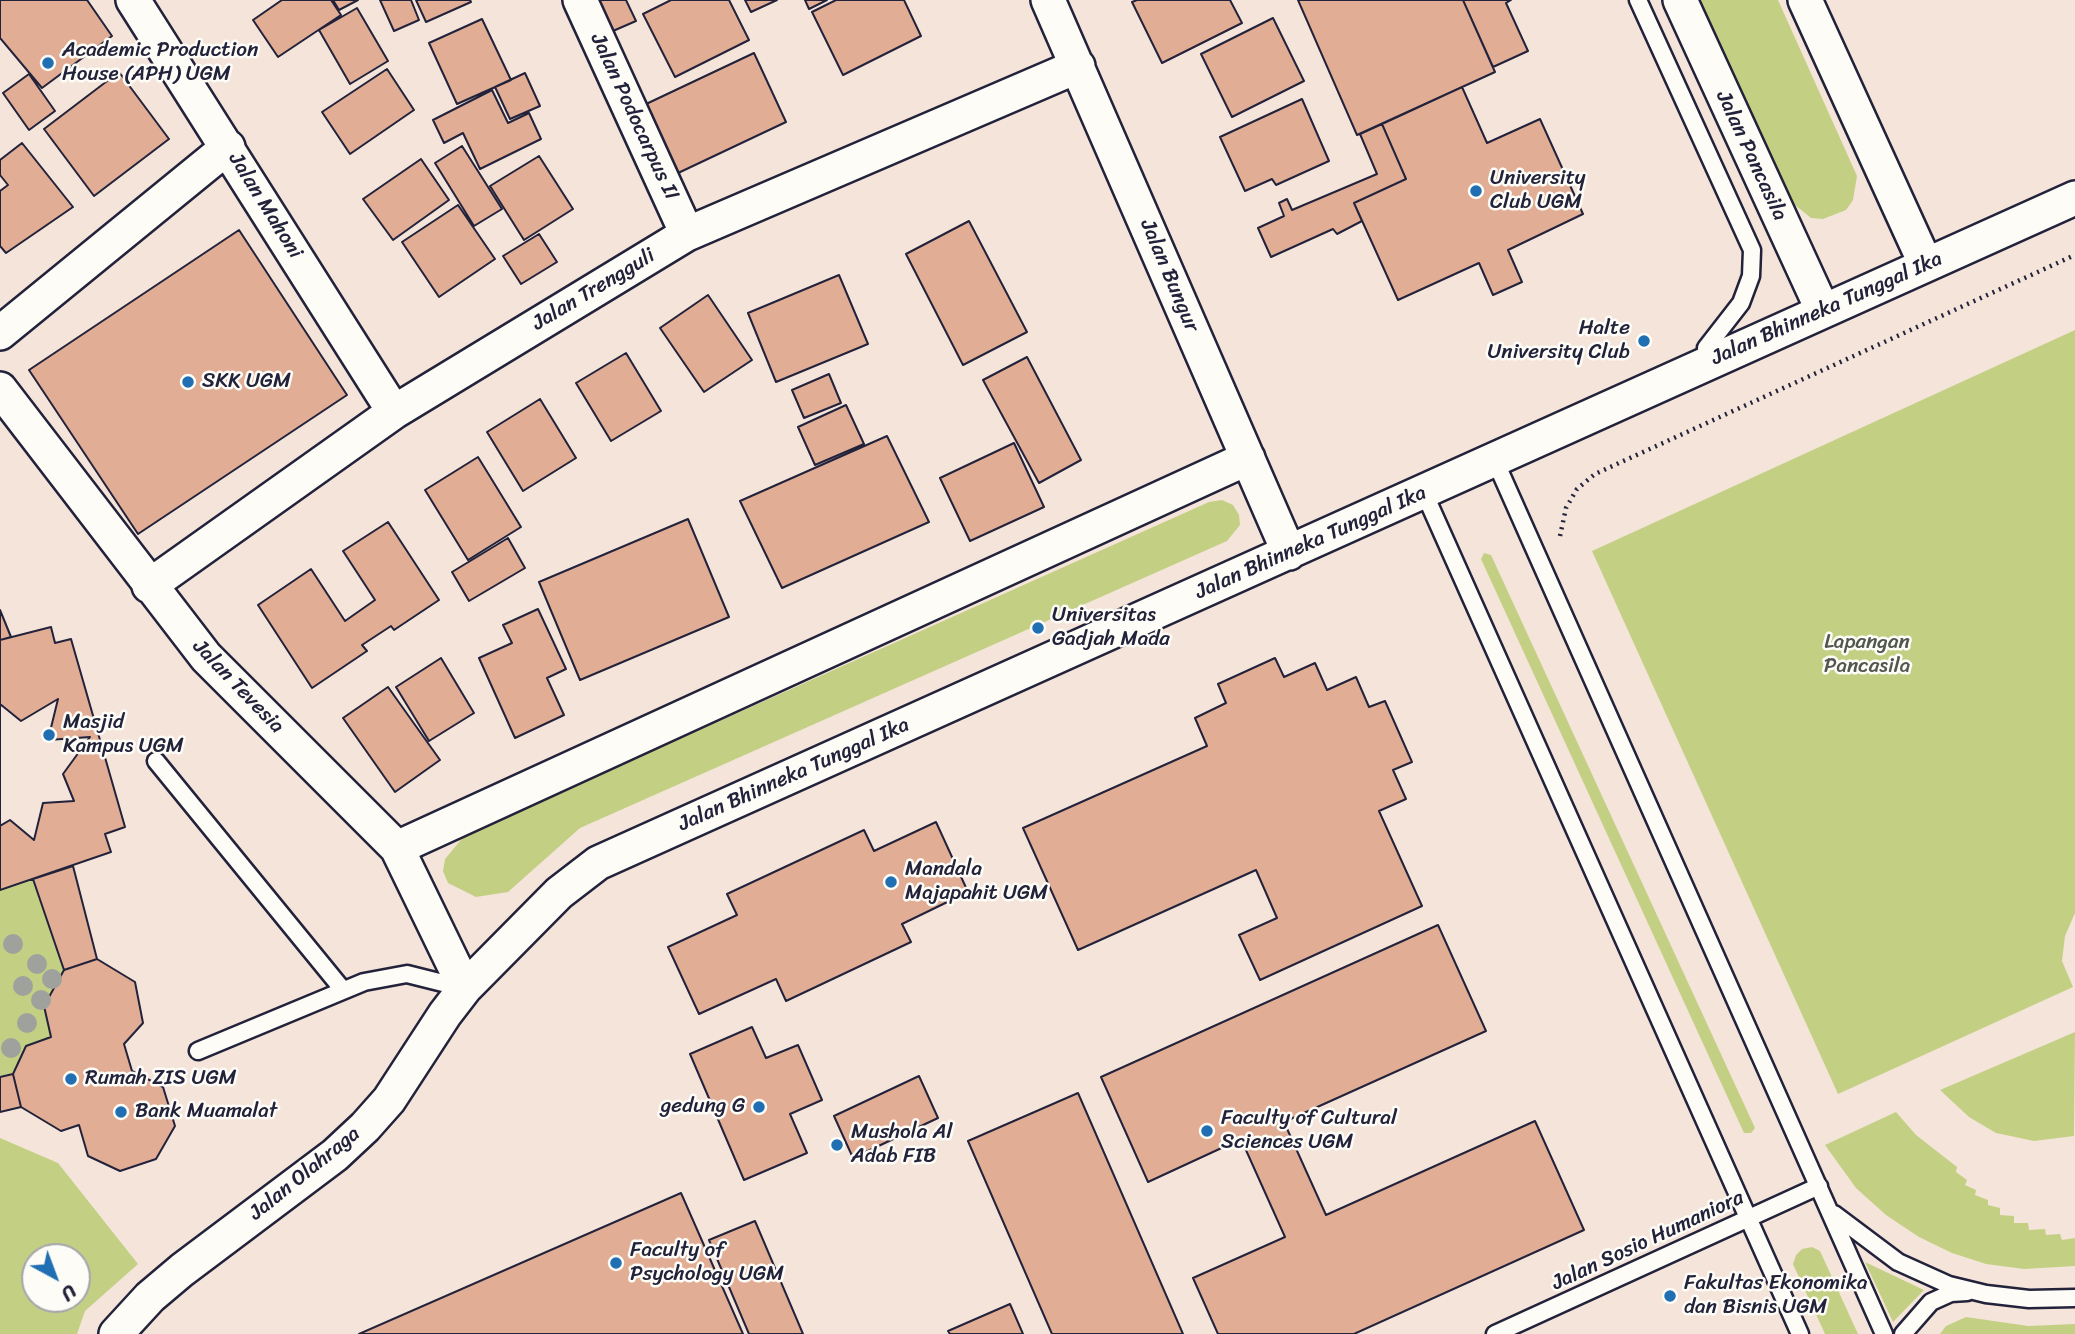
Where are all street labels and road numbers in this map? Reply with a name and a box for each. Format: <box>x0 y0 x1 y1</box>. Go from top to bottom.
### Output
street label: Jalan Podocarpus II <box>584 30 684 204</box>
street label: Jalan Pancasila <box>1710 87 1792 225</box>
street label: Jalan Mahoni <box>222 148 308 264</box>
street label: Jalan Bungur <box>1134 216 1204 336</box>
street label: Jalan Trengguli <box>528 244 660 336</box>
street label: Jalan Bhinneka Tunggal Ika <box>1708 247 1946 371</box>
street label: Jalan Bhinneka Tunggal Ika <box>1192 481 1430 605</box>
street label: Jalan Tevesia <box>187 635 289 739</box>
street label: Jalan Bhinneka Tunggal Ika <box>675 713 913 837</box>
street label: Jalan Olahraga <box>245 1122 365 1226</box>
street label: Jalan Sosio Humaniora <box>1548 1186 1748 1296</box>

